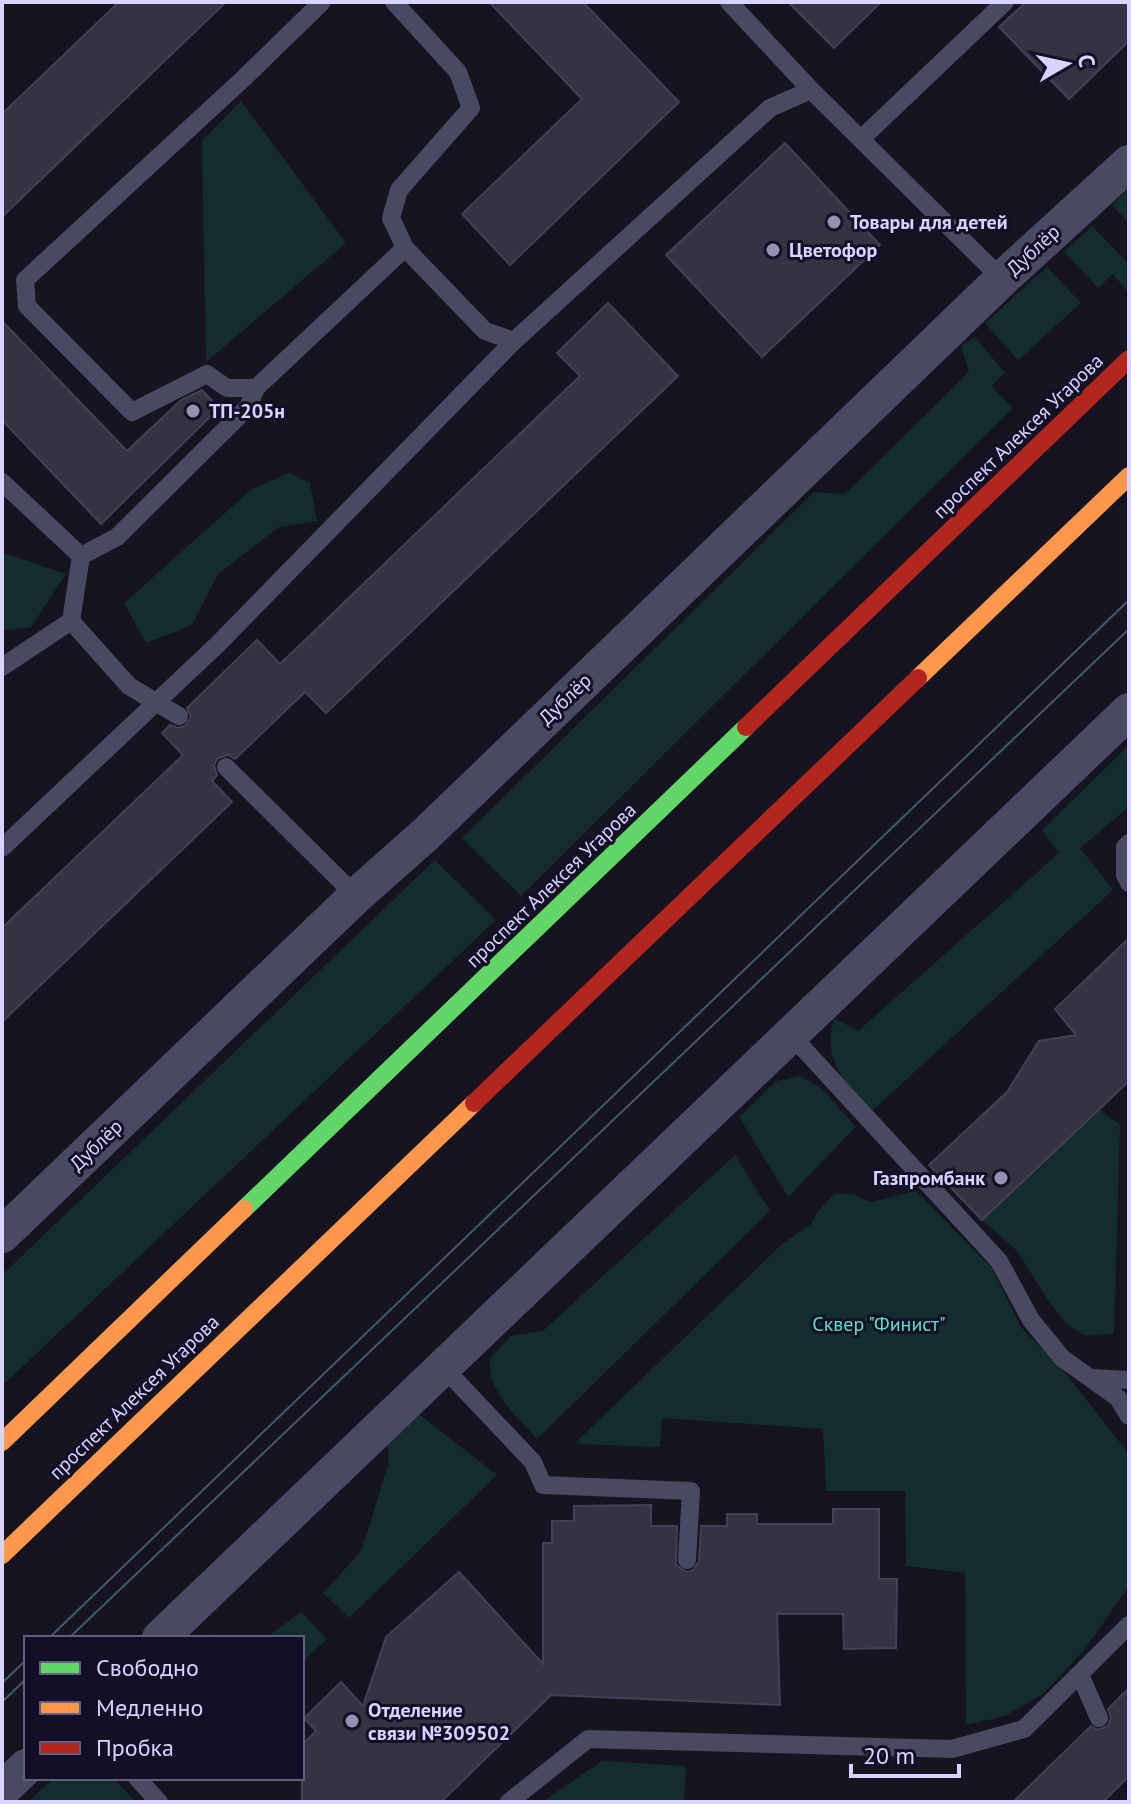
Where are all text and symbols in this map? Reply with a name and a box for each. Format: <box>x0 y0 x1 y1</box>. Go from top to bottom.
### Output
north arrow <box>1027 24 1107 104</box>
text: С <box>1072 53 1102 69</box>
place label: Товары для детей <box>850 209 1008 235</box>
marker: Товары для детей <box>825 213 843 231</box>
street label: Дублёр <box>1001 219 1065 281</box>
place label: Цветофор <box>789 237 878 263</box>
marker: Цветофор <box>764 241 782 259</box>
street label: проспект Алексея Угарова <box>927 348 1109 524</box>
place label: ТП-205н <box>209 398 285 424</box>
marker: ТП-205н <box>184 402 202 420</box>
street label: Дублёр <box>533 667 597 731</box>
street label: проспект Алексея Угарова <box>460 797 642 973</box>
street label: Дублёр <box>64 1113 128 1177</box>
place label: Газпромбанк <box>873 1165 985 1191</box>
marker: Газпромбанк <box>992 1169 1010 1187</box>
street label: проспект Алексея Угарова <box>43 1309 225 1485</box>
park label: Сквер "Финист" <box>812 1311 946 1337</box>
legend <box>24 1636 304 1780</box>
text: Свободно <box>96 1652 199 1683</box>
text: Медленно <box>96 1692 203 1723</box>
place label: Отделение связи №309502 <box>368 1697 510 1746</box>
marker: Отделение связи №309502 <box>343 1712 361 1730</box>
scale bar <box>851 1728 959 1778</box>
text: Пробка <box>96 1732 174 1763</box>
text: 20 m <box>863 1740 915 1771</box>

